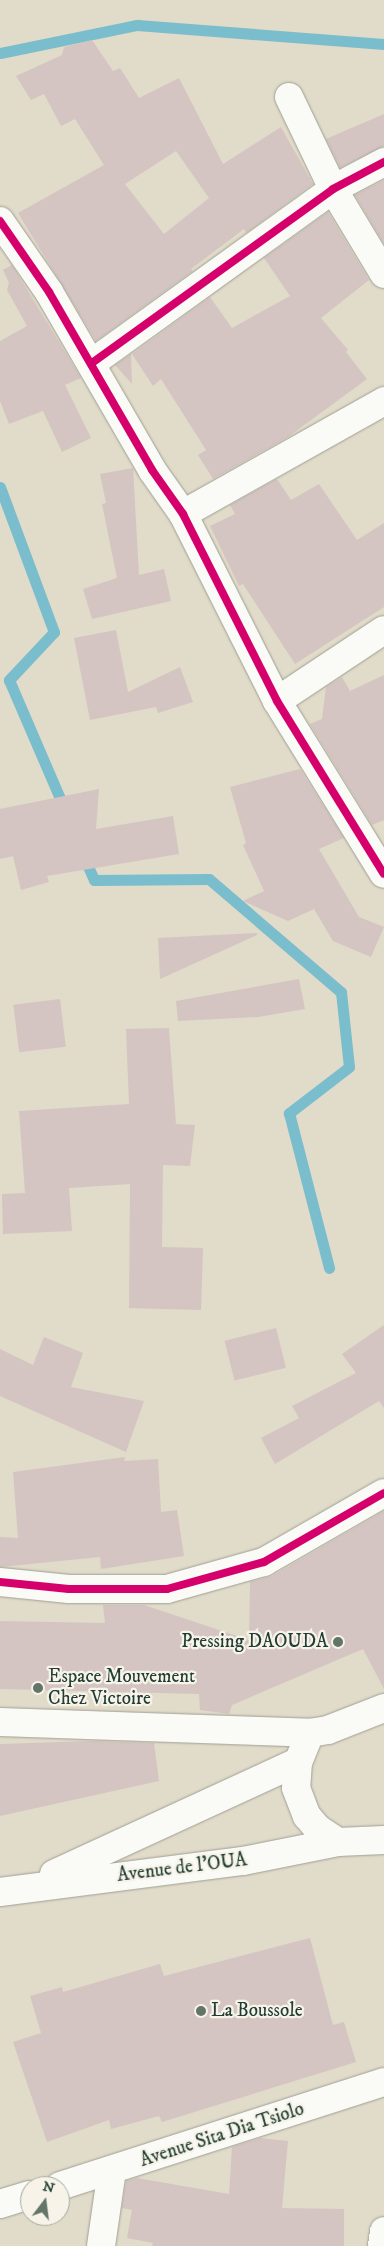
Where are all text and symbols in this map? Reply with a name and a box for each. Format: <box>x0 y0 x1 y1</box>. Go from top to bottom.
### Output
place label: Pressing DAOUDA <box>181 1631 328 1653</box>
marker: Pressing DAOUDA <box>332 1636 344 1648</box>
place label: Espace Mouvement Chez Victoire <box>48 1666 195 1710</box>
marker: Espace Mouvement Chez Victoire <box>32 1682 44 1694</box>
street label: Avenue de l'OUA <box>116 1849 248 1887</box>
place label: La Boussole <box>211 2000 303 2022</box>
marker: La Boussole <box>195 2005 207 2017</box>
street label: Avenue Sita Dia Tsiolo <box>137 2098 307 2172</box>
north arrow <box>20 2176 70 2226</box>
text: N <box>41 2177 57 2198</box>

